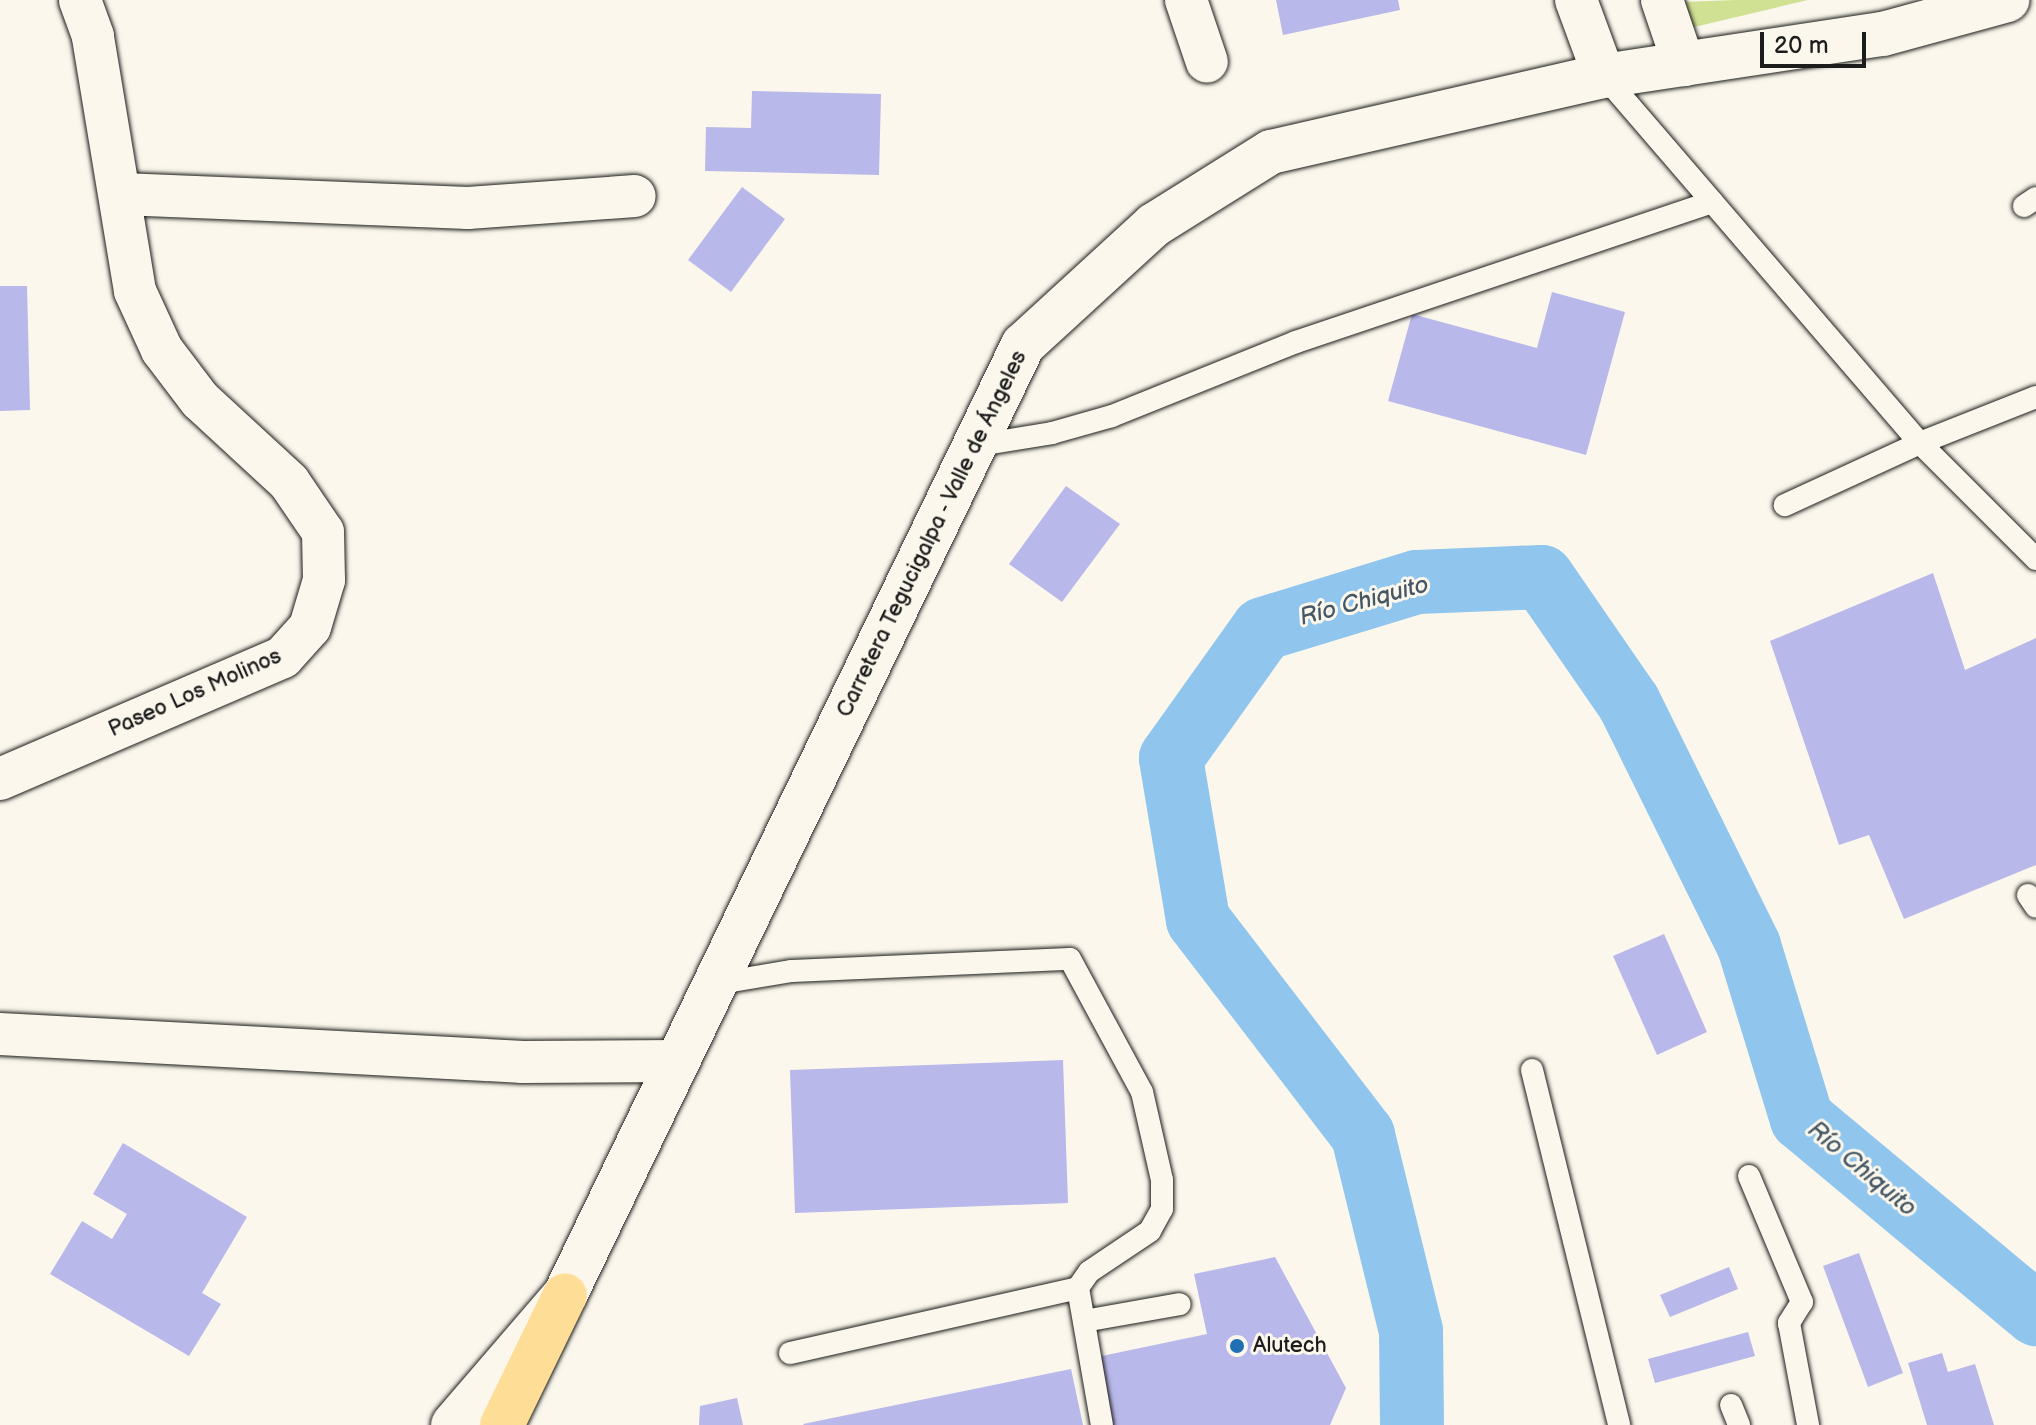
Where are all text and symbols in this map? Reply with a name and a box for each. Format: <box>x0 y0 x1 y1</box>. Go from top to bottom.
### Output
scale bar <box>1764 16 1870 66</box>
text: 20 m <box>1774 31 1829 60</box>
street label: Carretera Tegucigalpa - Valle de Ángeles <box>831 345 1033 723</box>
water label: Río Chiquito <box>1296 570 1432 632</box>
street label: Paseo Los Molinos <box>104 643 286 743</box>
water label: Río Chiquito <box>1802 1115 1922 1223</box>
place label: Alutech <box>1253 1333 1327 1359</box>
marker: Alutech <box>1228 1337 1246 1355</box>

